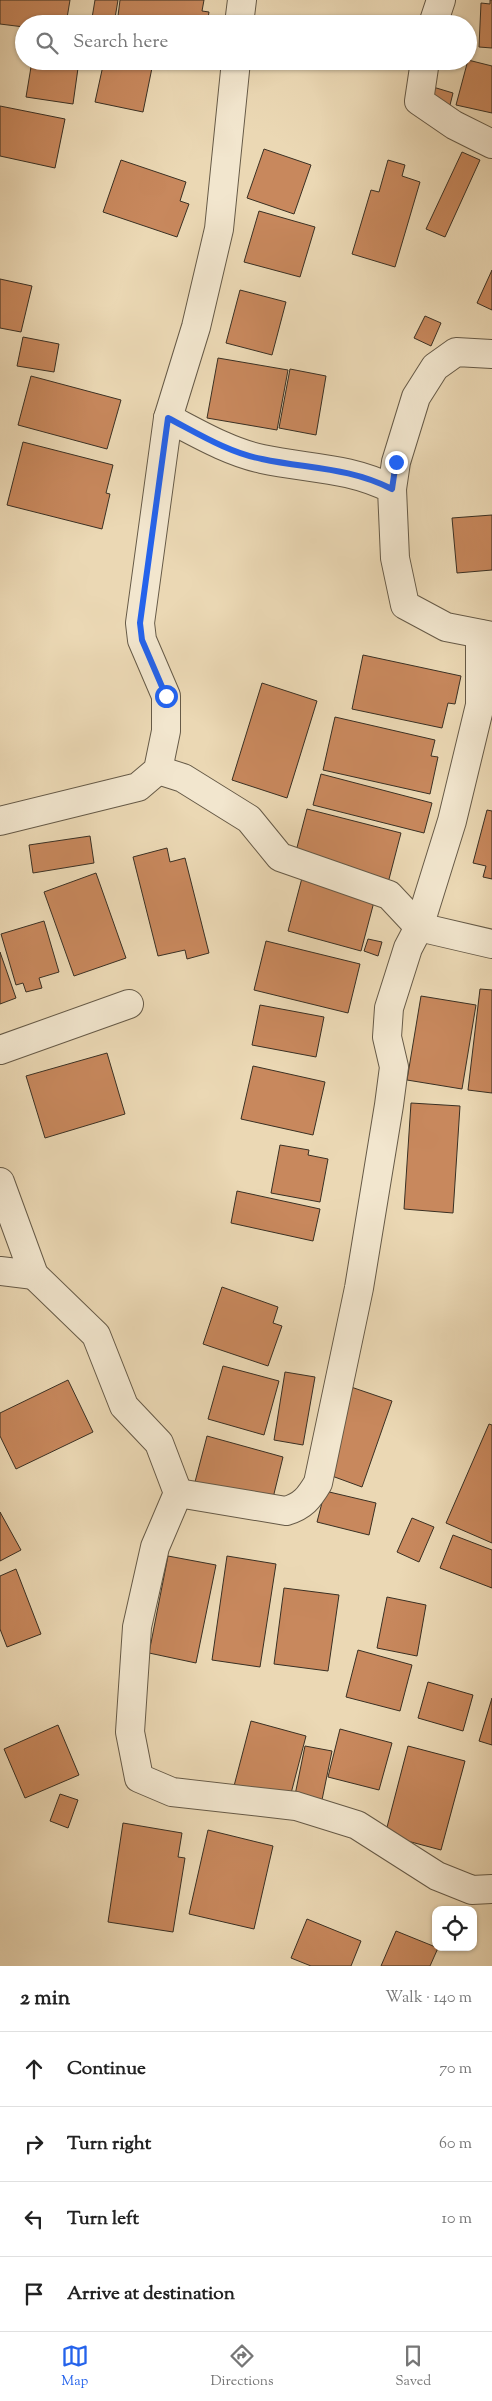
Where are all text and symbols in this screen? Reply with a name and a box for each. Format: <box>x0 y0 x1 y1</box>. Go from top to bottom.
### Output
search box <box>15 15 477 70</box>
icon: search <box>33 29 61 57</box>
text: Search here <box>73 29 168 56</box>
route end <box>385 451 408 474</box>
route start <box>155 685 178 708</box>
map controls <box>432 1906 477 1951</box>
button: locate <box>432 1906 477 1951</box>
text: 2 min <box>20 1984 70 2014</box>
text: Walk · 140 m <box>385 1987 472 2010</box>
icon: ahead <box>20 2055 48 2083</box>
text: Continue <box>67 2056 146 2083</box>
text: 70 m <box>439 2058 472 2081</box>
icon: right <box>20 2130 48 2158</box>
text: Turn right <box>67 2131 151 2158</box>
text: 60 m <box>439 2133 472 2156</box>
icon: left <box>20 2205 48 2233</box>
text: Turn left <box>67 2206 139 2233</box>
text: 10 m <box>442 2208 472 2231</box>
icon: arrive <box>20 2280 48 2308</box>
text: Arrive at destination <box>67 2281 235 2308</box>
tab: Map <box>61 2342 89 2392</box>
tab: Directions <box>210 2342 274 2392</box>
tab: Saved <box>395 2342 431 2392</box>

